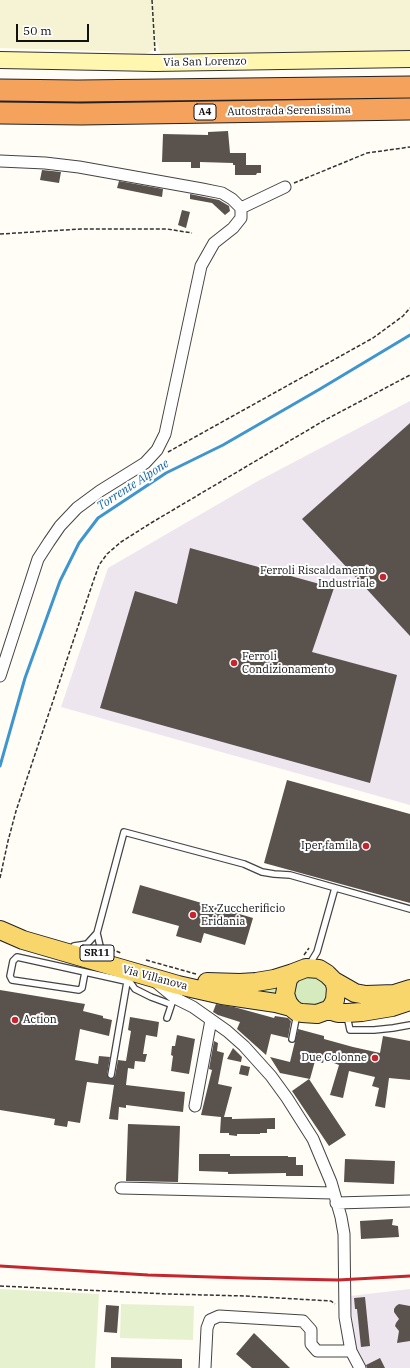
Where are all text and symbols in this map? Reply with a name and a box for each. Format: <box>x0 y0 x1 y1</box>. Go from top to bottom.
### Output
scale bar <box>18 16 91 42</box>
text: 50 m <box>23 23 52 38</box>
street label: Via San Lorenzo <box>163 55 247 69</box>
street label: Autostrada Serenissima <box>227 103 351 119</box>
road number: A4 <box>194 104 216 120</box>
water label: Torrente Alpone <box>94 456 172 514</box>
place label: Ferroli Riscaldamento Industriale <box>260 564 375 590</box>
marker: Ferroli Riscaldamento Industriale <box>378 572 388 582</box>
place label: Ferroli Condizionamento <box>242 650 334 676</box>
marker: Ferroli Condizionamento <box>229 658 239 668</box>
place label: Iper famila <box>301 839 358 853</box>
marker: Iper famila <box>361 841 371 851</box>
place label: Ex Zuccherificio Eridania <box>201 902 285 928</box>
marker: Ex Zuccherificio Eridania <box>188 910 198 920</box>
road number: SR11 <box>80 945 114 961</box>
street label: Via Villanova <box>121 963 189 993</box>
place label: Action <box>23 1013 57 1027</box>
marker: Action <box>10 1015 20 1025</box>
place label: Due Colonne <box>301 1051 367 1065</box>
marker: Due Colonne <box>370 1053 380 1063</box>

